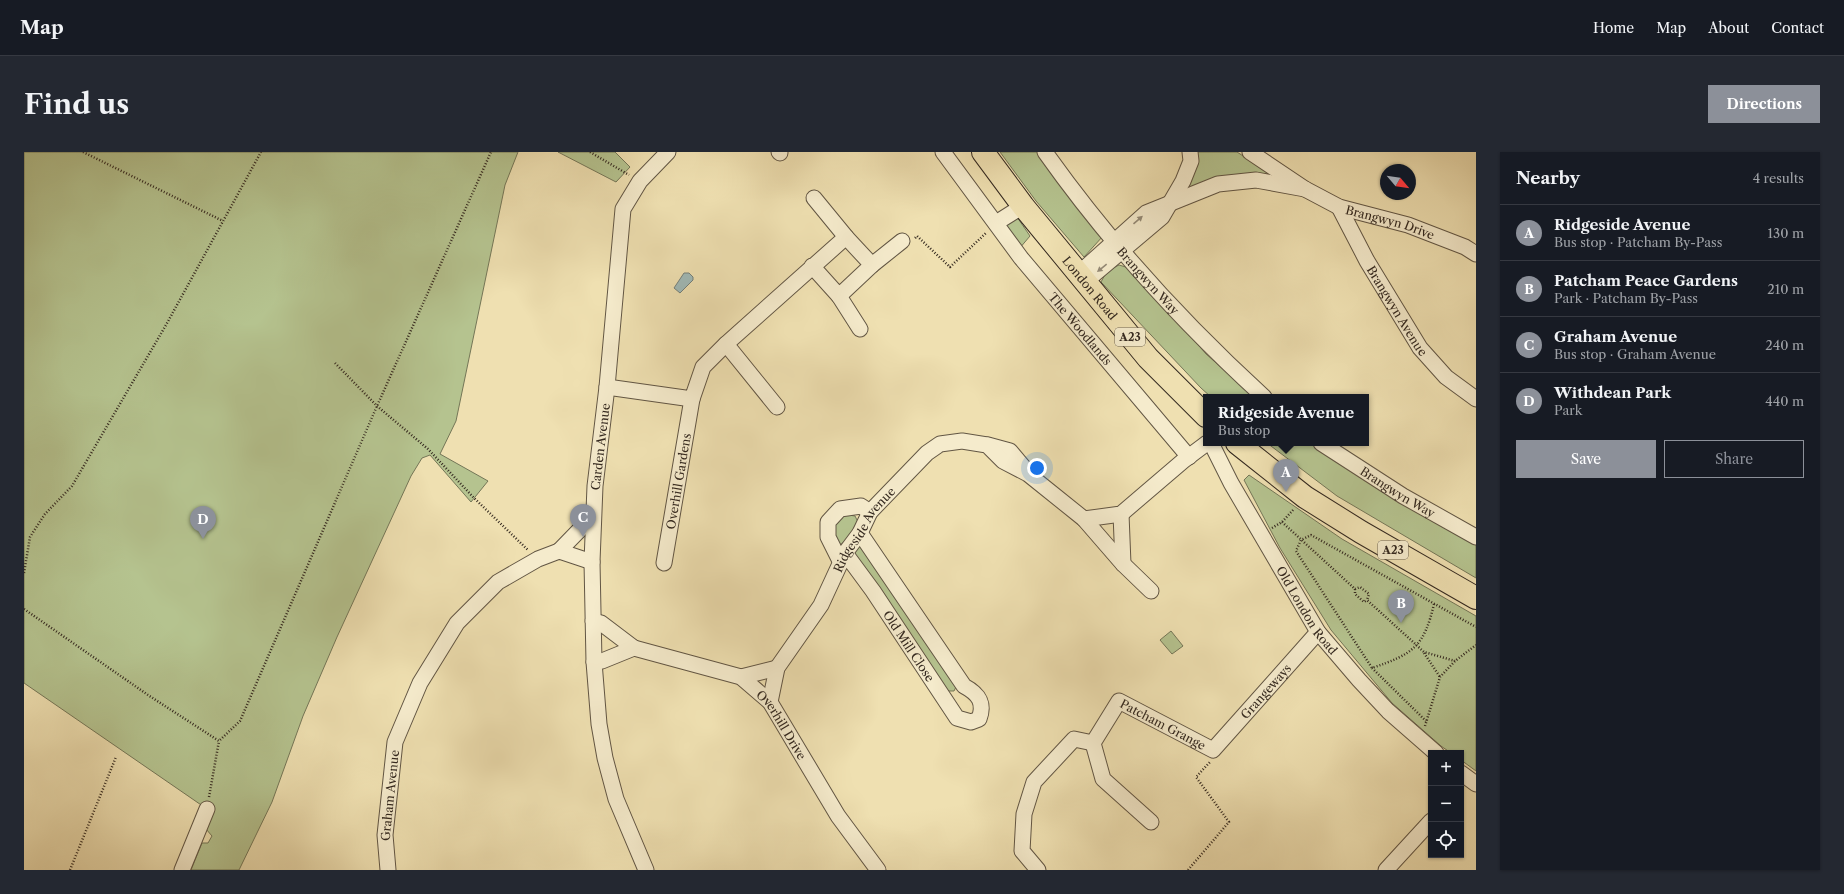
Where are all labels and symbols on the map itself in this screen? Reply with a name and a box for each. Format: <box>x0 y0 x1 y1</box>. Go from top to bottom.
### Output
north arrow <box>1380 164 1416 200</box>
street label: Brangwyn Drive <box>1344 202 1437 242</box>
one-way arrow <box>1133 215 1143 225</box>
street label: Brangwyn Way <box>1114 244 1183 317</box>
street label: London Road <box>1060 253 1121 323</box>
street label: Brangwyn Avenue <box>1364 263 1431 359</box>
one-way arrow <box>1096 264 1107 272</box>
street label: The Woodlands <box>1046 289 1115 368</box>
road number: A23 <box>1115 328 1145 346</box>
street label: Carden Avenue <box>587 402 613 491</box>
street label: Overhill Gardens <box>662 432 694 530</box>
your location <box>1027 458 1047 478</box>
pin: A <box>1273 459 1299 492</box>
street label: Brangwyn Way <box>1358 463 1438 520</box>
street label: Ridgeside Avenue <box>830 483 898 575</box>
pin: C <box>570 504 596 537</box>
pin: D <box>190 506 216 539</box>
road number: A23 <box>1378 541 1408 559</box>
street label: Old London Road <box>1274 563 1341 658</box>
pin: B <box>1388 590 1414 623</box>
street label: Old Mill Close <box>880 607 938 685</box>
street label: Grangeways <box>1237 660 1294 722</box>
street label: Overhill Drive <box>754 686 810 762</box>
street label: Patcham Grange <box>1118 696 1209 753</box>
street label: Graham Avenue <box>377 749 402 841</box>

